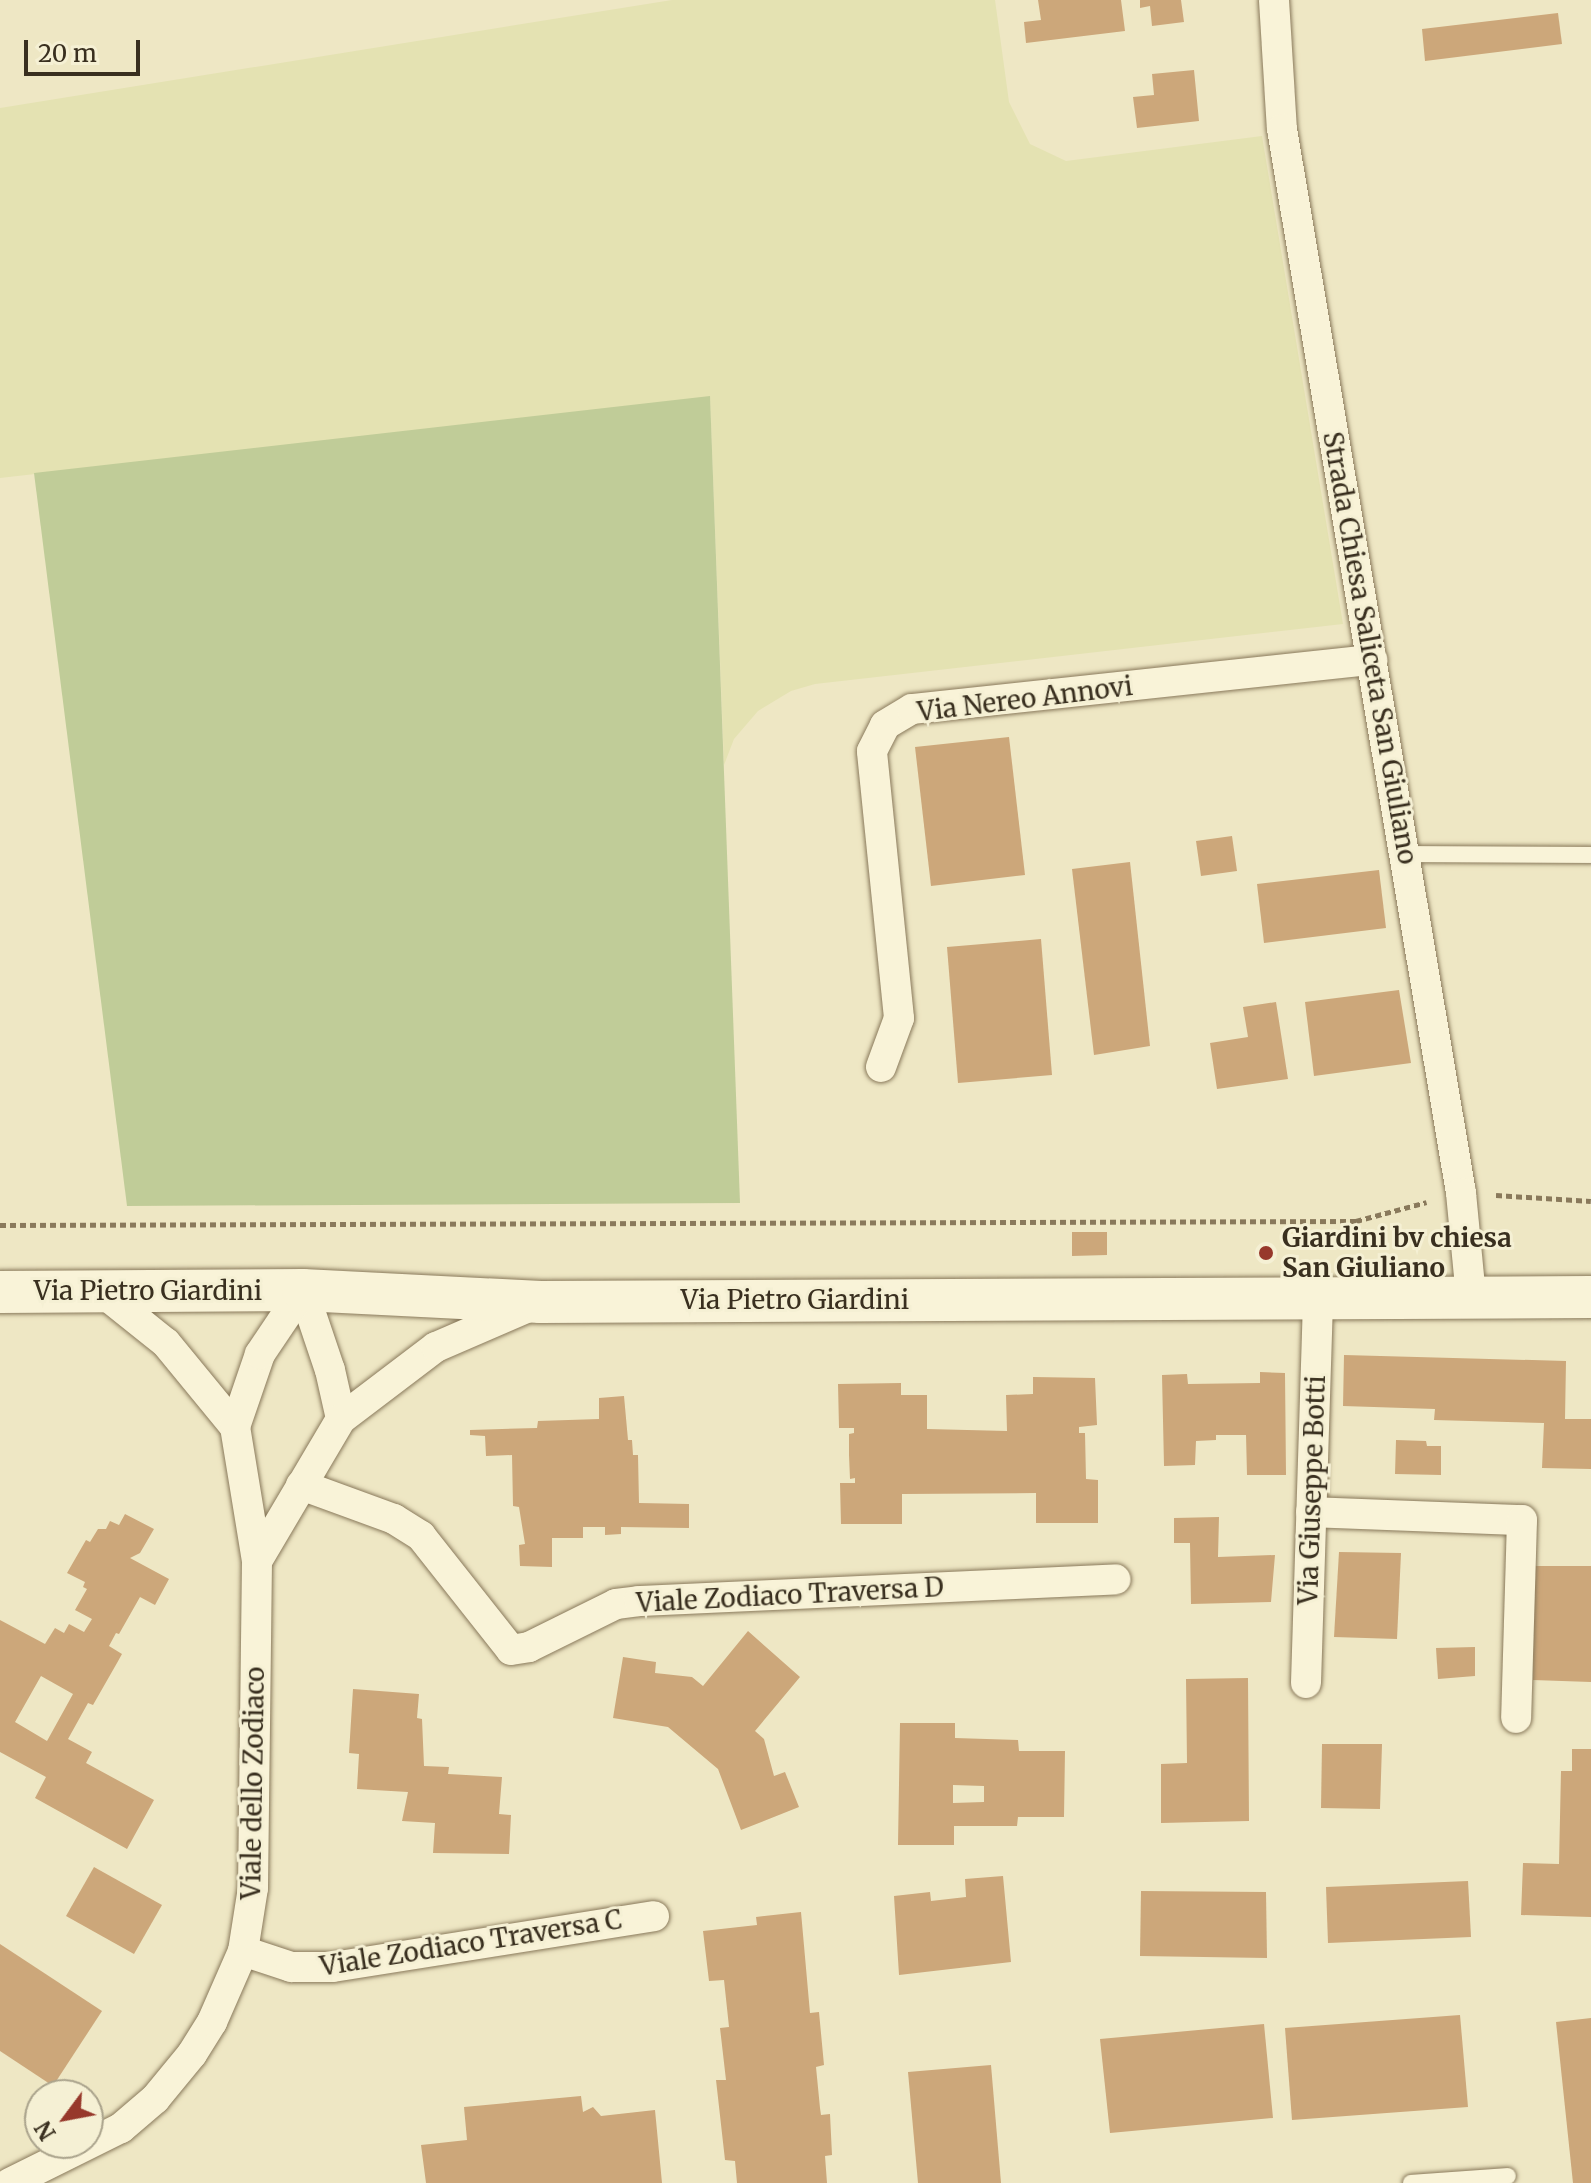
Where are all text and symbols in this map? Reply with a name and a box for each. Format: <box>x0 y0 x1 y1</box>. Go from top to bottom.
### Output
scale bar <box>28 24 144 74</box>
text: 20 m <box>38 38 97 69</box>
street label: Strada Chiesa Saliceta San Giuliano <box>1317 429 1423 867</box>
street label: Via Nereo Annovi <box>916 670 1134 728</box>
place label: Giardini bv chiesa San Giuliano <box>1282 1222 1512 1284</box>
marker: Giardini bv chiesa San Giuliano <box>1257 1244 1275 1262</box>
street label: Via Pietro Giardini <box>34 1275 262 1307</box>
street label: Via Pietro Giardini <box>681 1284 909 1316</box>
street label: Via Giuseppe Botti <box>1292 1375 1332 1605</box>
street label: Viale Zodiaco Traversa D <box>635 1571 945 1619</box>
street label: Viale dello Zodiaco <box>235 1666 271 1900</box>
street label: Viale Zodiaco Traversa C <box>318 1904 624 1982</box>
north arrow <box>24 2079 104 2159</box>
text: N <box>29 2116 62 2145</box>

